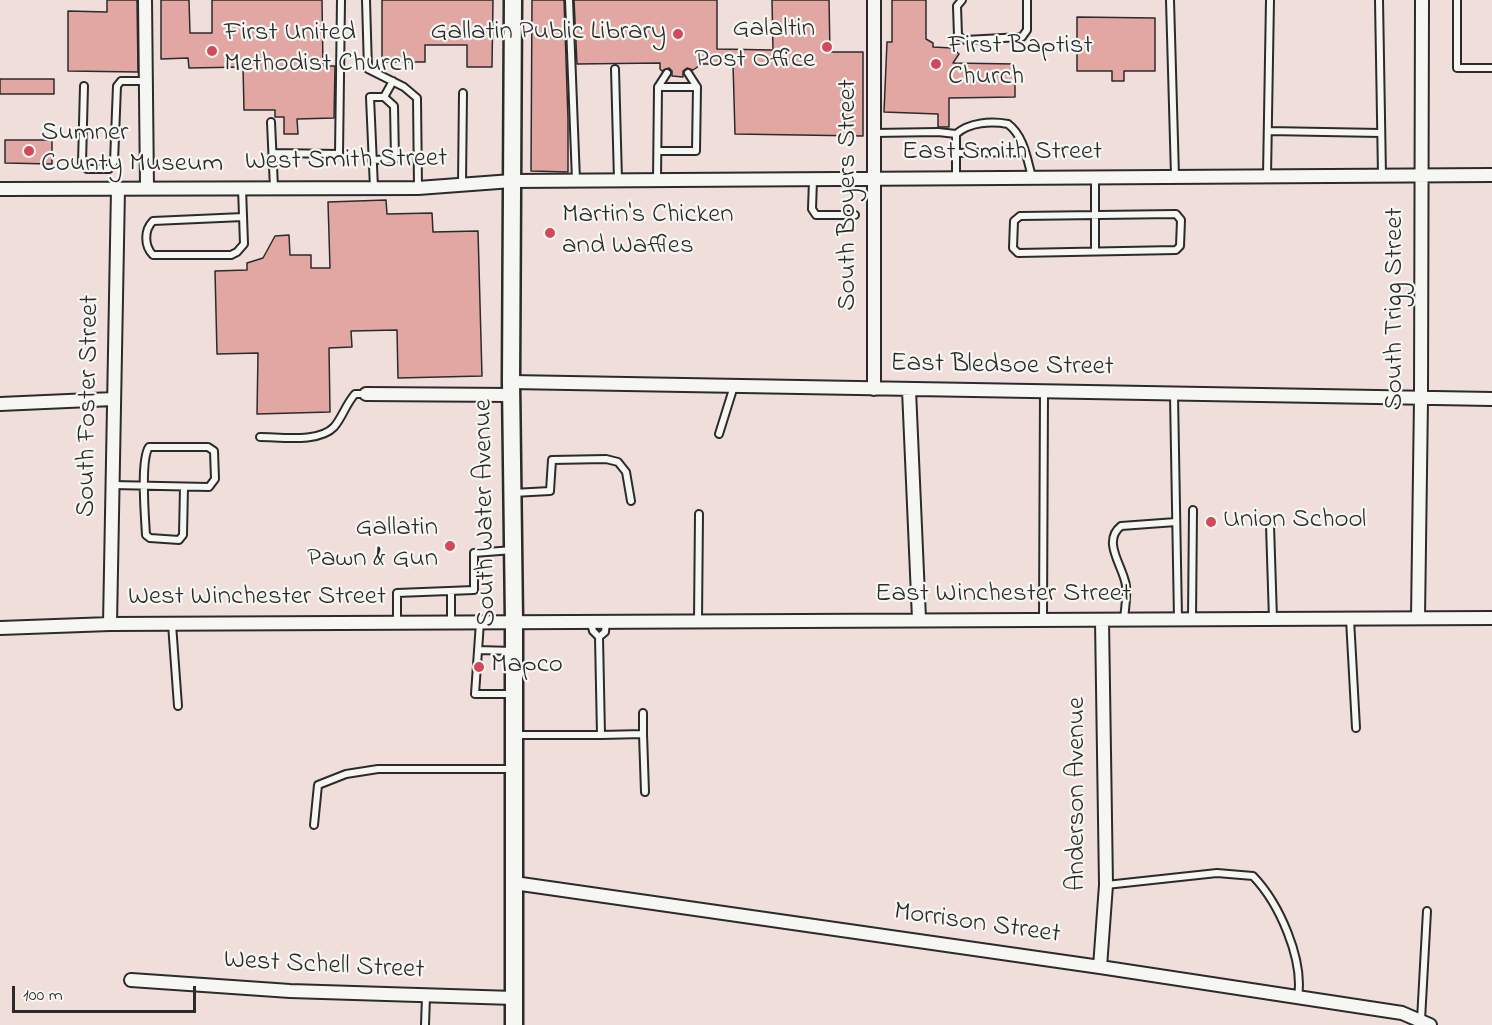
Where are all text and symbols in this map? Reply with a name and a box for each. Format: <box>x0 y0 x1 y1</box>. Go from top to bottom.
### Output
place label: Galaltin Post Office <box>695 15 815 78</box>
place label: Gallatin Public Library <box>430 18 666 50</box>
place label: First United Methodist Church <box>224 19 414 82</box>
marker: Gallatin Public Library <box>671 27 685 41</box>
place label: First Baptist Church <box>948 32 1092 95</box>
marker: Galaltin Post Office <box>820 40 834 54</box>
marker: First United Methodist Church <box>205 44 219 58</box>
marker: First Baptist Church <box>929 57 943 71</box>
street label: South Boyers Street <box>834 79 866 311</box>
place label: Sumner County Museum <box>41 119 223 182</box>
street label: East Smith Street <box>902 138 1102 170</box>
marker: Sumner County Museum <box>22 144 36 158</box>
street label: West Smith Street <box>245 144 447 180</box>
place label: Martin's Chicken and Waffles <box>562 201 734 264</box>
street label: South Trigg Street <box>1381 207 1413 411</box>
marker: Martin's Chicken and Waffles <box>543 226 557 240</box>
street label: South Foster Street <box>72 294 108 518</box>
street label: East Bledsoe Street <box>890 349 1114 385</box>
street label: South Water Avenue <box>469 399 505 627</box>
place label: Union School <box>1223 506 1366 538</box>
place label: Gallatin Pawn & Gun <box>307 514 438 577</box>
marker: Union School <box>1204 515 1218 529</box>
marker: Gallatin Pawn & Gun <box>443 539 457 553</box>
street label: East Winchester Street <box>875 580 1131 612</box>
street label: West Winchester Street <box>128 583 386 615</box>
place label: Mapco <box>491 651 563 683</box>
marker: Mapco <box>472 660 486 674</box>
street label: Anderson Avenue <box>1063 697 1095 891</box>
street label: Morrison Street <box>892 897 1062 953</box>
street label: West Schell Street <box>223 946 425 988</box>
scale bar <box>15 974 200 1012</box>
text: 100 m <box>23 983 63 1009</box>

